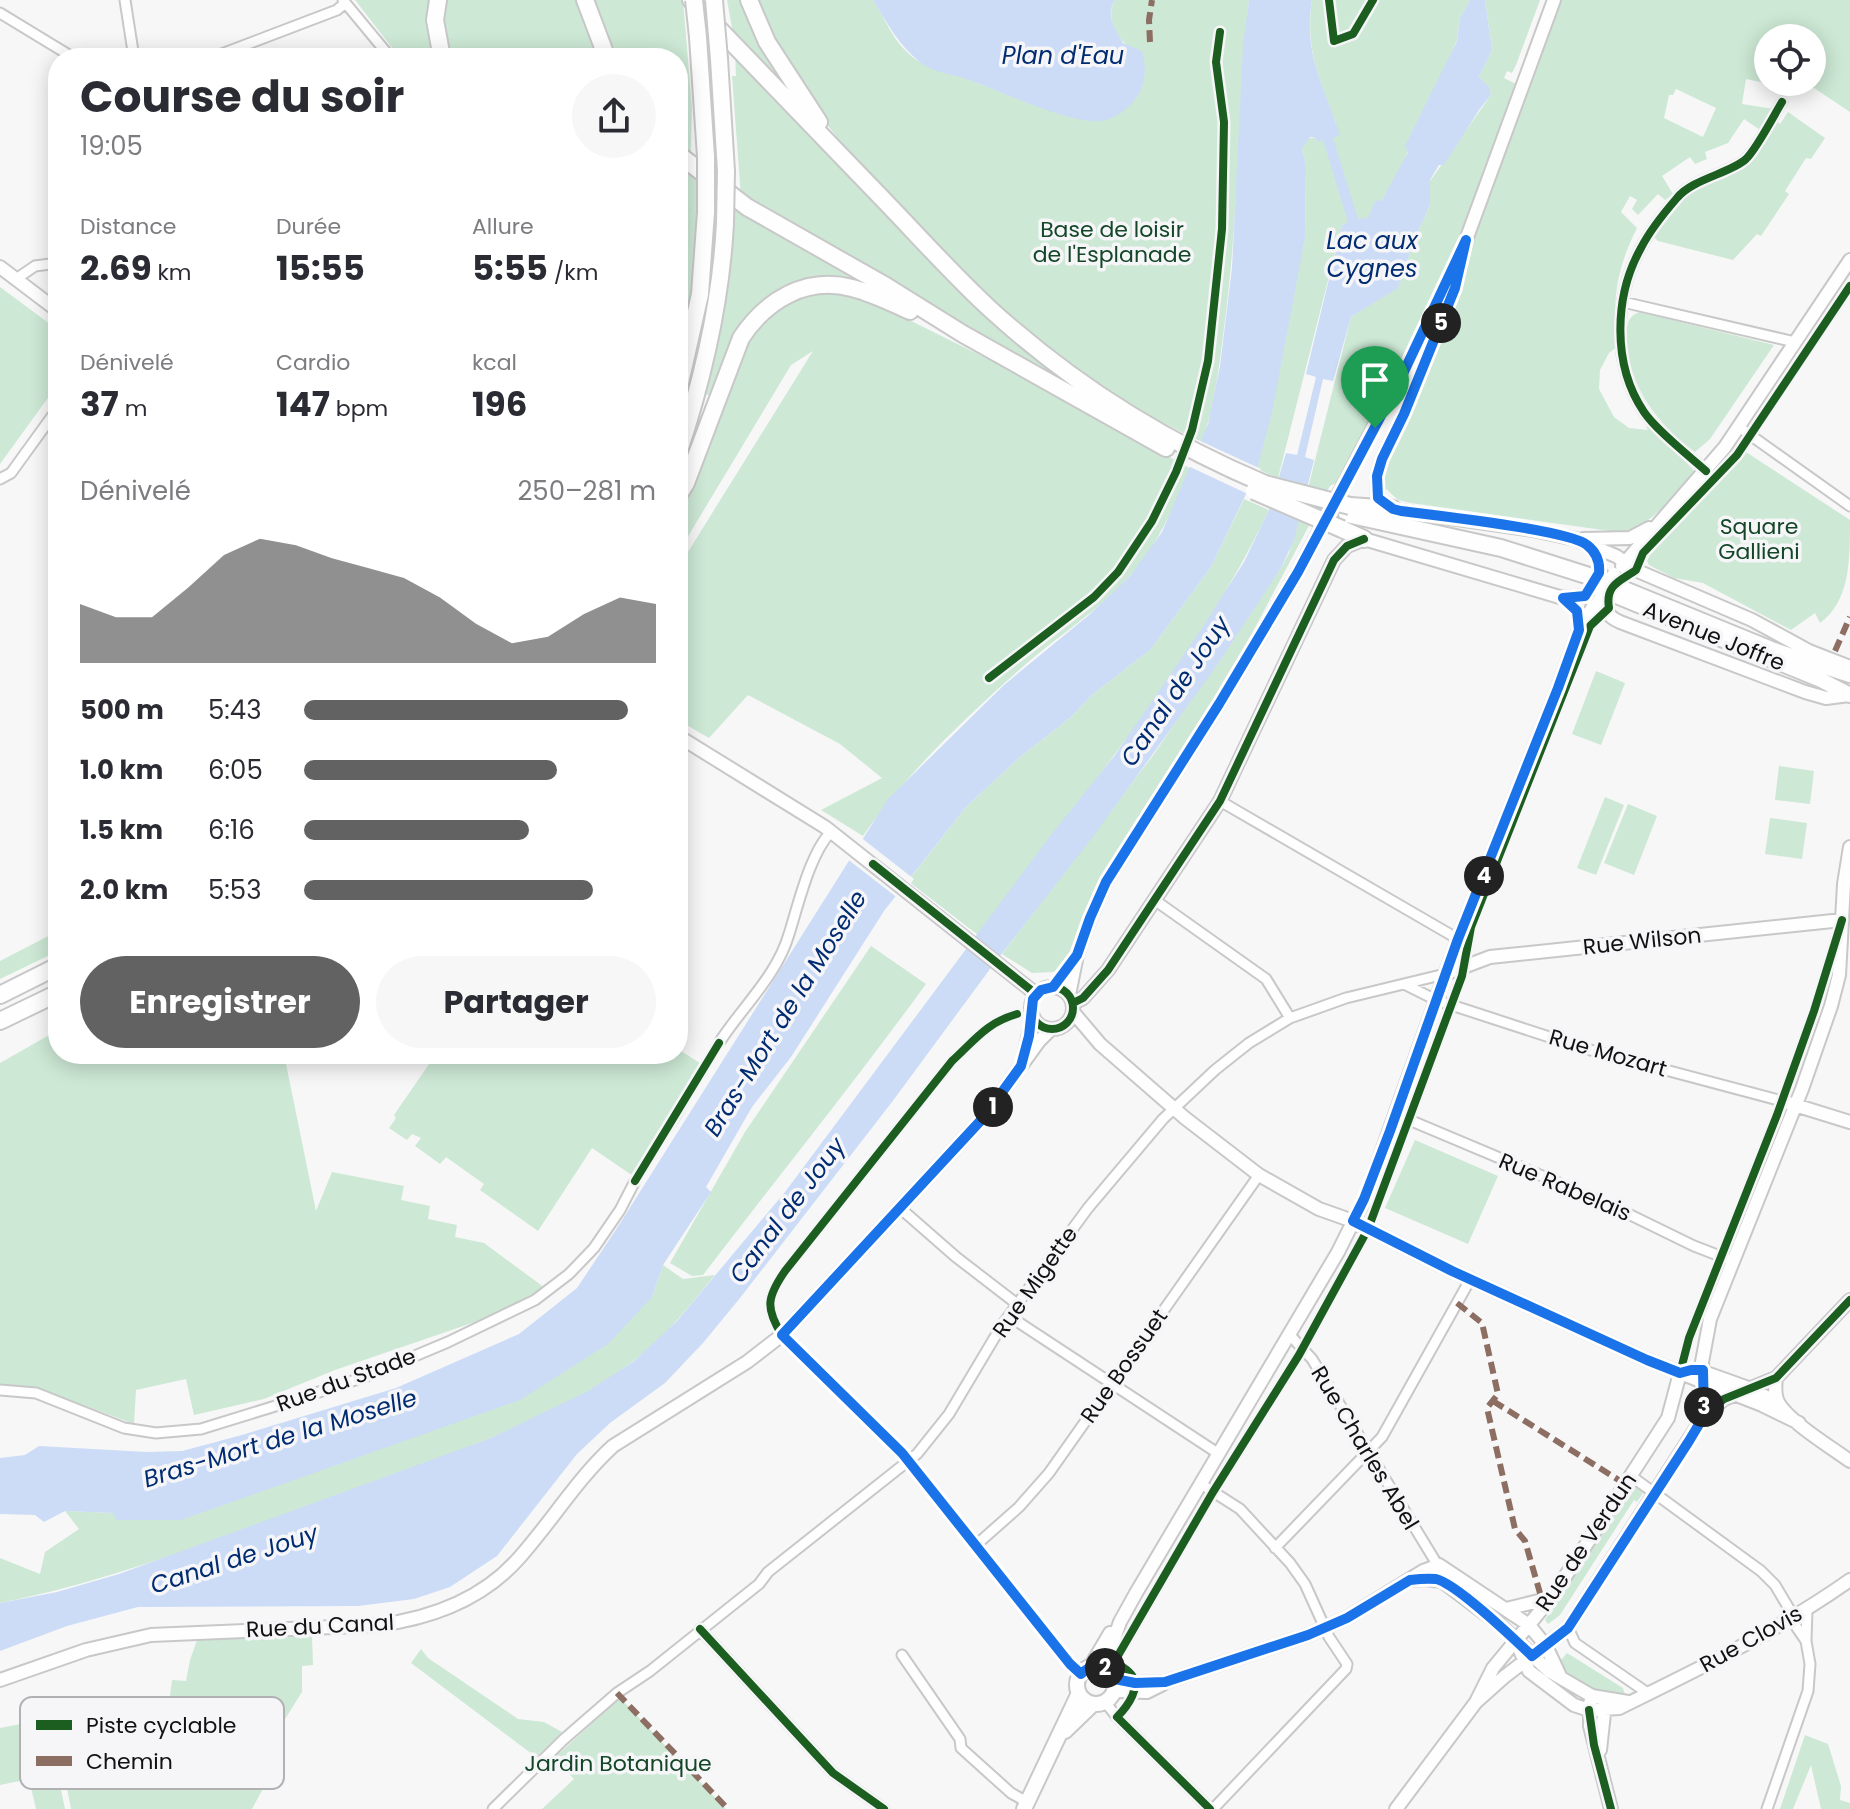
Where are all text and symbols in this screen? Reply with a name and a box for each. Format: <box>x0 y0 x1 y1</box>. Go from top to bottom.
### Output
map controls <box>1754 24 1826 96</box>
button: locate <box>1754 24 1826 96</box>
water label: Plan d'Eau <box>1002 39 1124 72</box>
text: Course du soir <box>80 66 404 127</box>
button: share <box>572 74 656 158</box>
text: 19:05 <box>80 128 143 164</box>
text: Distance <box>80 211 176 242</box>
text: Durée <box>276 211 341 242</box>
text: Allure <box>472 211 534 242</box>
park label: Base de loisir de l'Esplanade <box>1033 214 1191 270</box>
water label: Lac aux Cygnes <box>1326 224 1419 285</box>
text: 2.69 <box>80 244 152 292</box>
text: 15:55 <box>276 244 365 292</box>
text: 5:55 <box>472 244 548 292</box>
text: km <box>152 257 191 288</box>
text: /km <box>548 257 598 288</box>
pin: 5 <box>1421 303 1461 343</box>
text: 5 <box>1434 307 1448 338</box>
pin <box>1341 346 1409 428</box>
text: Dénivelé <box>80 347 174 378</box>
text: Cardio <box>276 347 350 378</box>
text: kcal <box>472 347 517 378</box>
icon: arrive <box>1353 358 1397 402</box>
text: 37 <box>80 380 119 428</box>
text: 147 <box>276 380 330 428</box>
text: 196 <box>472 380 527 428</box>
text: m <box>119 393 147 424</box>
text: bpm <box>330 393 388 424</box>
text: Dénivelé <box>80 473 191 509</box>
text: 250–281 m <box>517 473 656 509</box>
park label: Square Gallieni <box>1718 511 1800 567</box>
street label: Avenue Joffre <box>1638 593 1790 679</box>
water label: Canal de Jouy <box>1113 608 1238 773</box>
text: 500 m <box>80 692 164 728</box>
text: 5:43 <box>208 692 262 728</box>
text: 1.0 km <box>80 752 163 788</box>
text: 6:05 <box>208 752 263 788</box>
text: 1.5 km <box>80 812 163 848</box>
text: 6:16 <box>208 812 255 848</box>
pin: 4 <box>1464 856 1504 896</box>
text: 4 <box>1477 860 1491 891</box>
text: 2.0 km <box>80 872 168 908</box>
text: 5:53 <box>208 872 262 908</box>
water label: Bras-Mort de la Moselle <box>696 884 874 1142</box>
street label: Rue Wilson <box>1581 919 1703 963</box>
button: Enregistrer <box>80 956 360 1048</box>
button: Partager <box>376 956 656 1048</box>
street label: Rue Mozart <box>1546 1021 1670 1085</box>
pin: 1 <box>973 1087 1013 1127</box>
text: 1 <box>989 1091 997 1122</box>
water label: Canal de Jouy <box>721 1129 854 1290</box>
street label: Rue Rabelais <box>1494 1145 1636 1229</box>
street label: Rue Migette <box>985 1220 1085 1344</box>
street label: Rue Bossuet <box>1073 1303 1175 1429</box>
street label: Rue du Stade <box>272 1340 420 1420</box>
street label: Rue Charles Abel <box>1304 1360 1426 1536</box>
water label: Bras-Mort de la Moselle <box>139 1381 421 1495</box>
pin: 3 <box>1684 1387 1724 1427</box>
text: 3 <box>1697 1391 1711 1422</box>
street label: Rue de Verdun <box>1528 1467 1644 1617</box>
water label: Canal de Jouy <box>146 1516 324 1602</box>
street label: Rue Clovis <box>1694 1598 1808 1680</box>
street label: Rue du Canal <box>245 1607 395 1645</box>
pin: 2 <box>1085 1648 1125 1688</box>
text: 2 <box>1099 1652 1111 1683</box>
legend <box>20 1697 284 1789</box>
text: Piste cyclable <box>86 1710 236 1741</box>
text: Chemin <box>86 1746 173 1777</box>
park label: Jardin Botanique <box>524 1748 712 1779</box>

